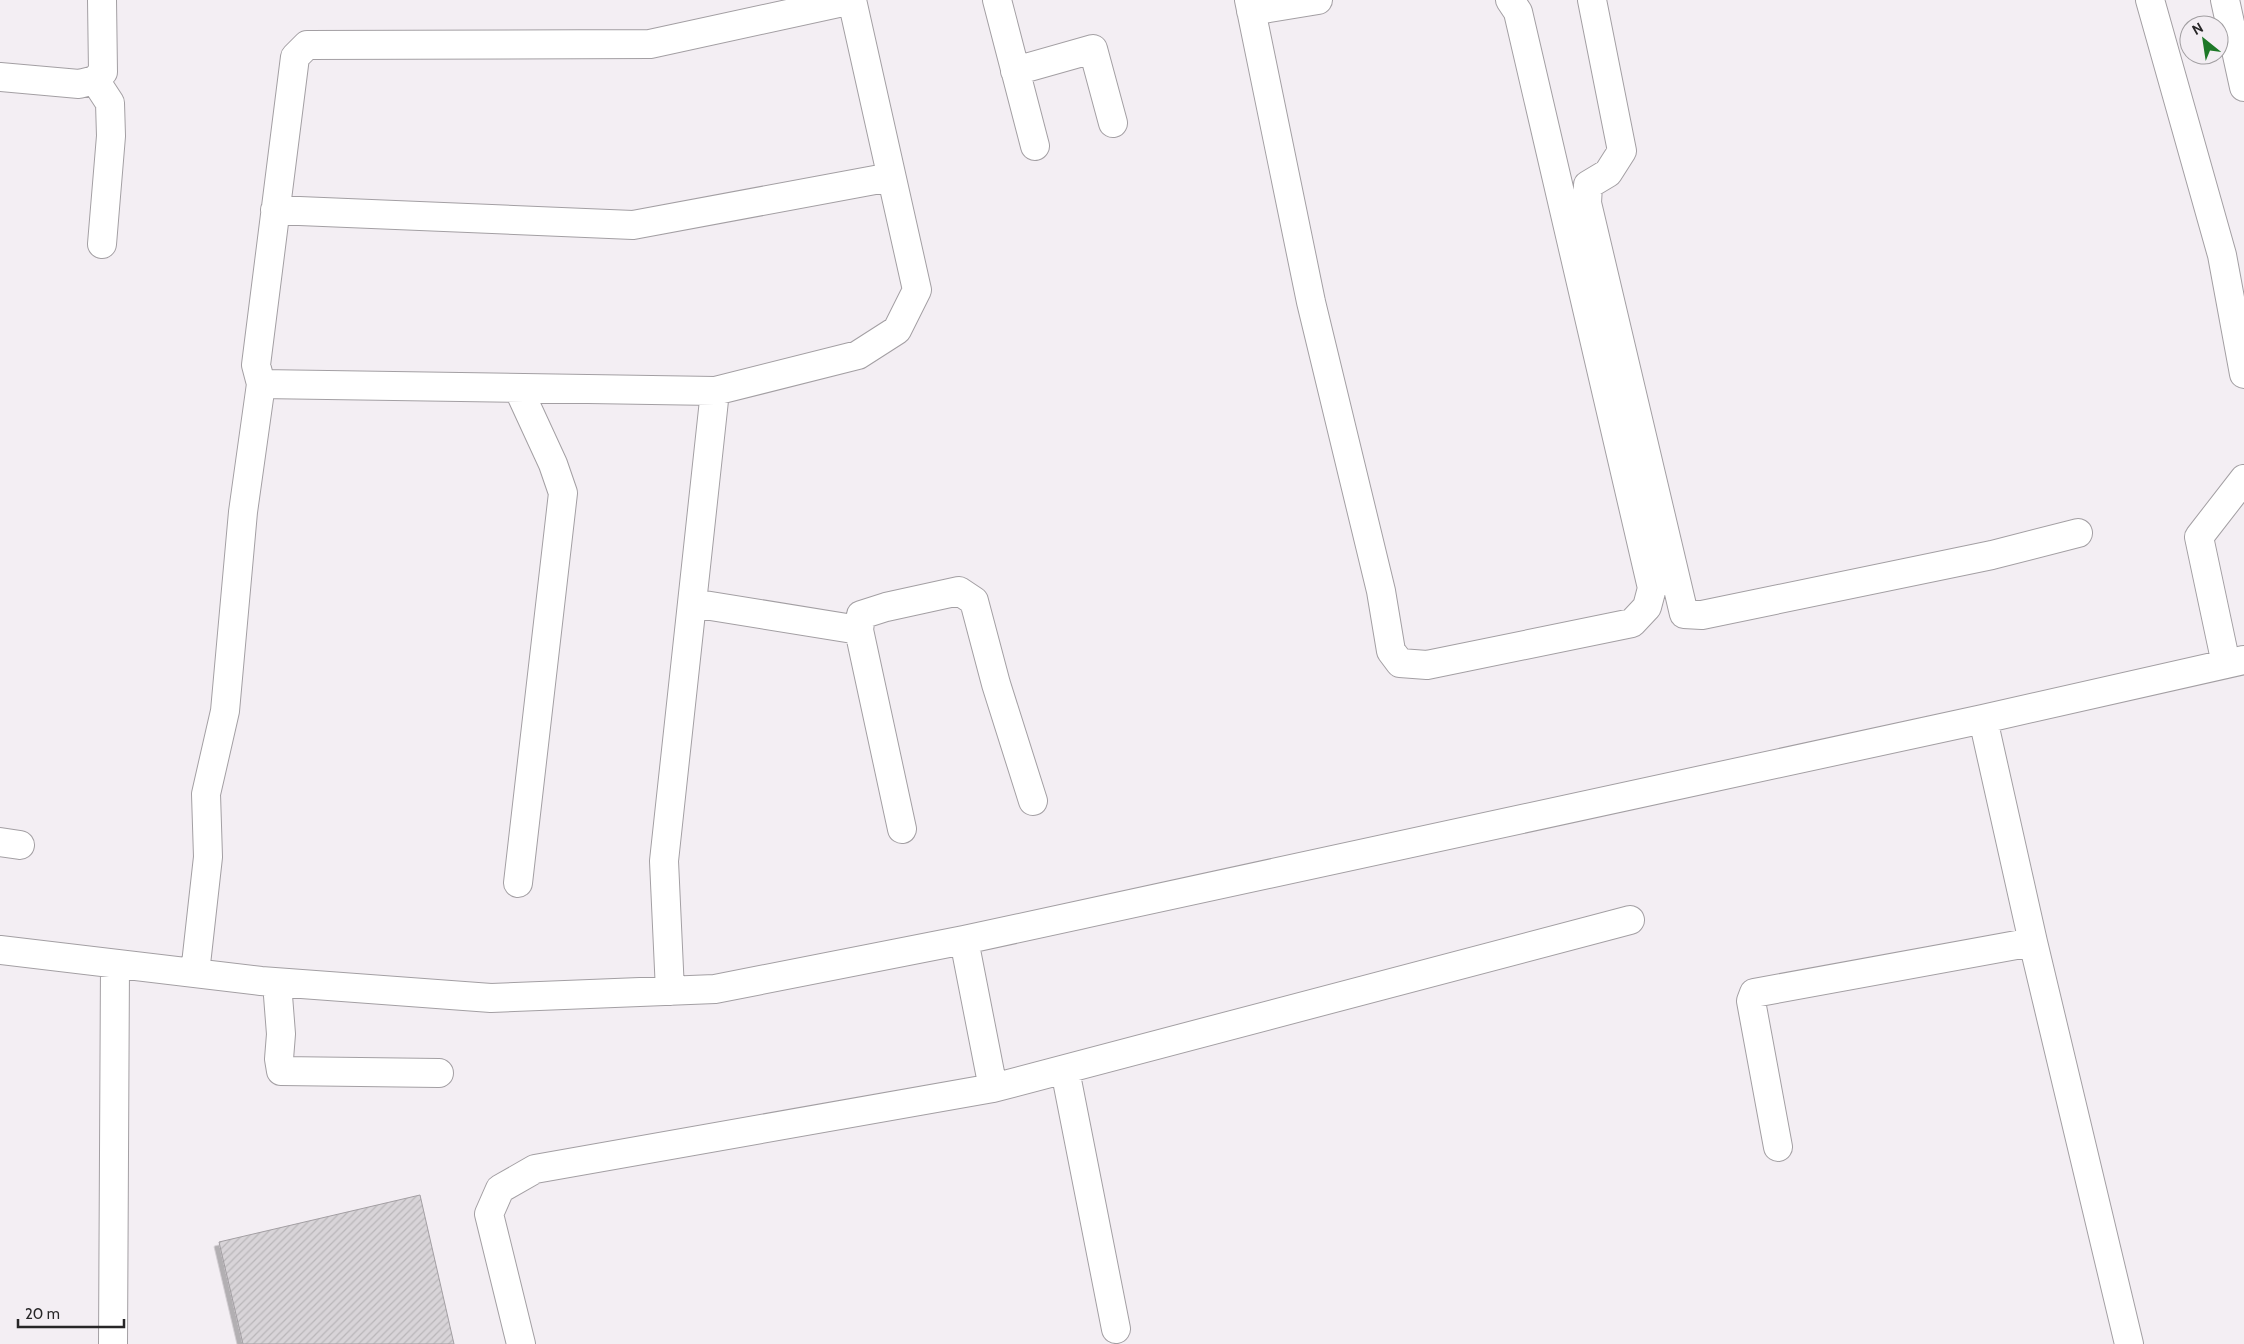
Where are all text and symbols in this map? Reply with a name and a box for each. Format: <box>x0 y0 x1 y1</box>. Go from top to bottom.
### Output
north arrow <box>2179 15 2229 65</box>
text: N <box>2189 18 2206 39</box>
scale bar <box>18 1296 124 1328</box>
text: 20 m <box>25 1305 60 1323</box>

